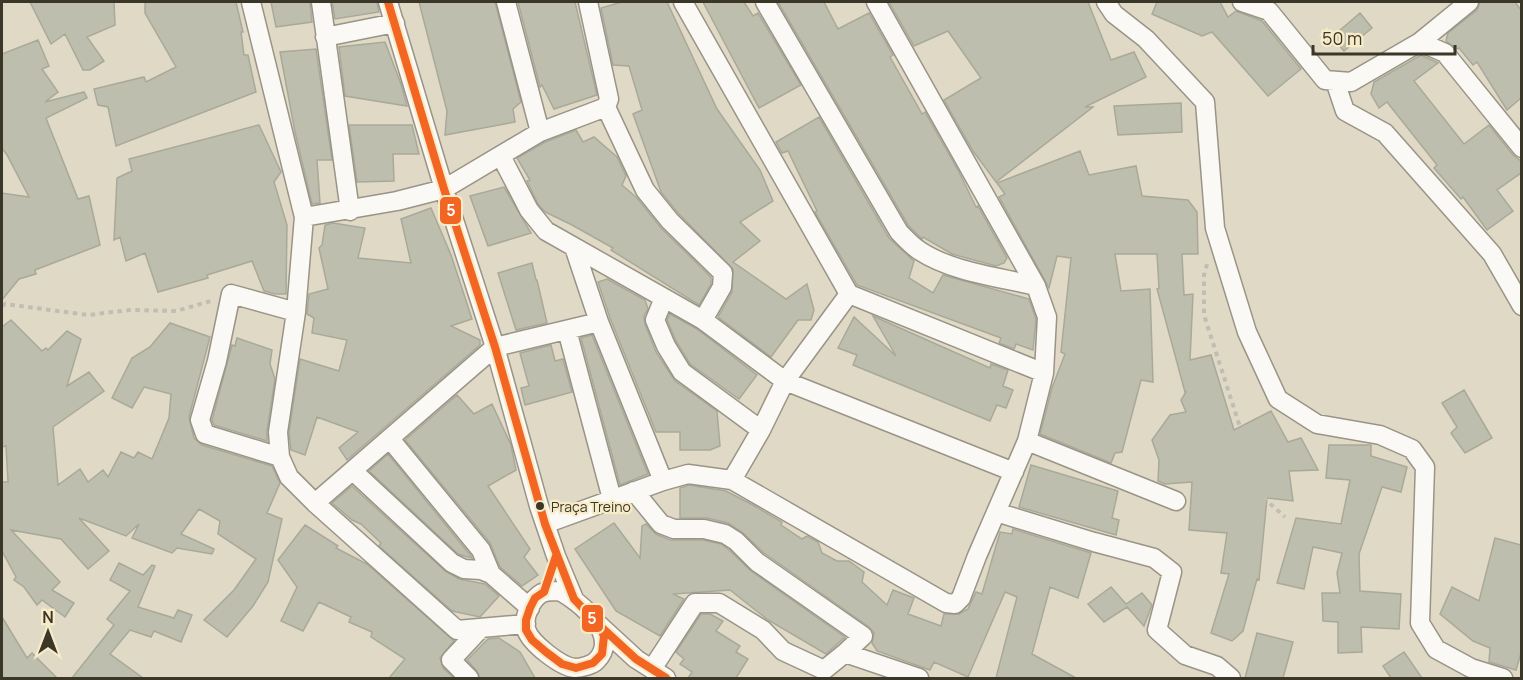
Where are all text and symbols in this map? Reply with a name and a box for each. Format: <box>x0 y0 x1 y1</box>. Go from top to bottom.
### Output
scale bar <box>1313 18 1456 56</box>
text: 50 m <box>1322 26 1362 50</box>
line badge: 5 <box>439 196 462 225</box>
text: 5 <box>446 199 456 221</box>
place label: Praça Treino <box>551 497 631 516</box>
marker: Praça Treino <box>534 500 546 512</box>
north arrow <box>18 602 78 662</box>
line badge: 5 <box>581 604 604 633</box>
text: N <box>42 606 54 628</box>
text: 5 <box>587 607 597 629</box>

